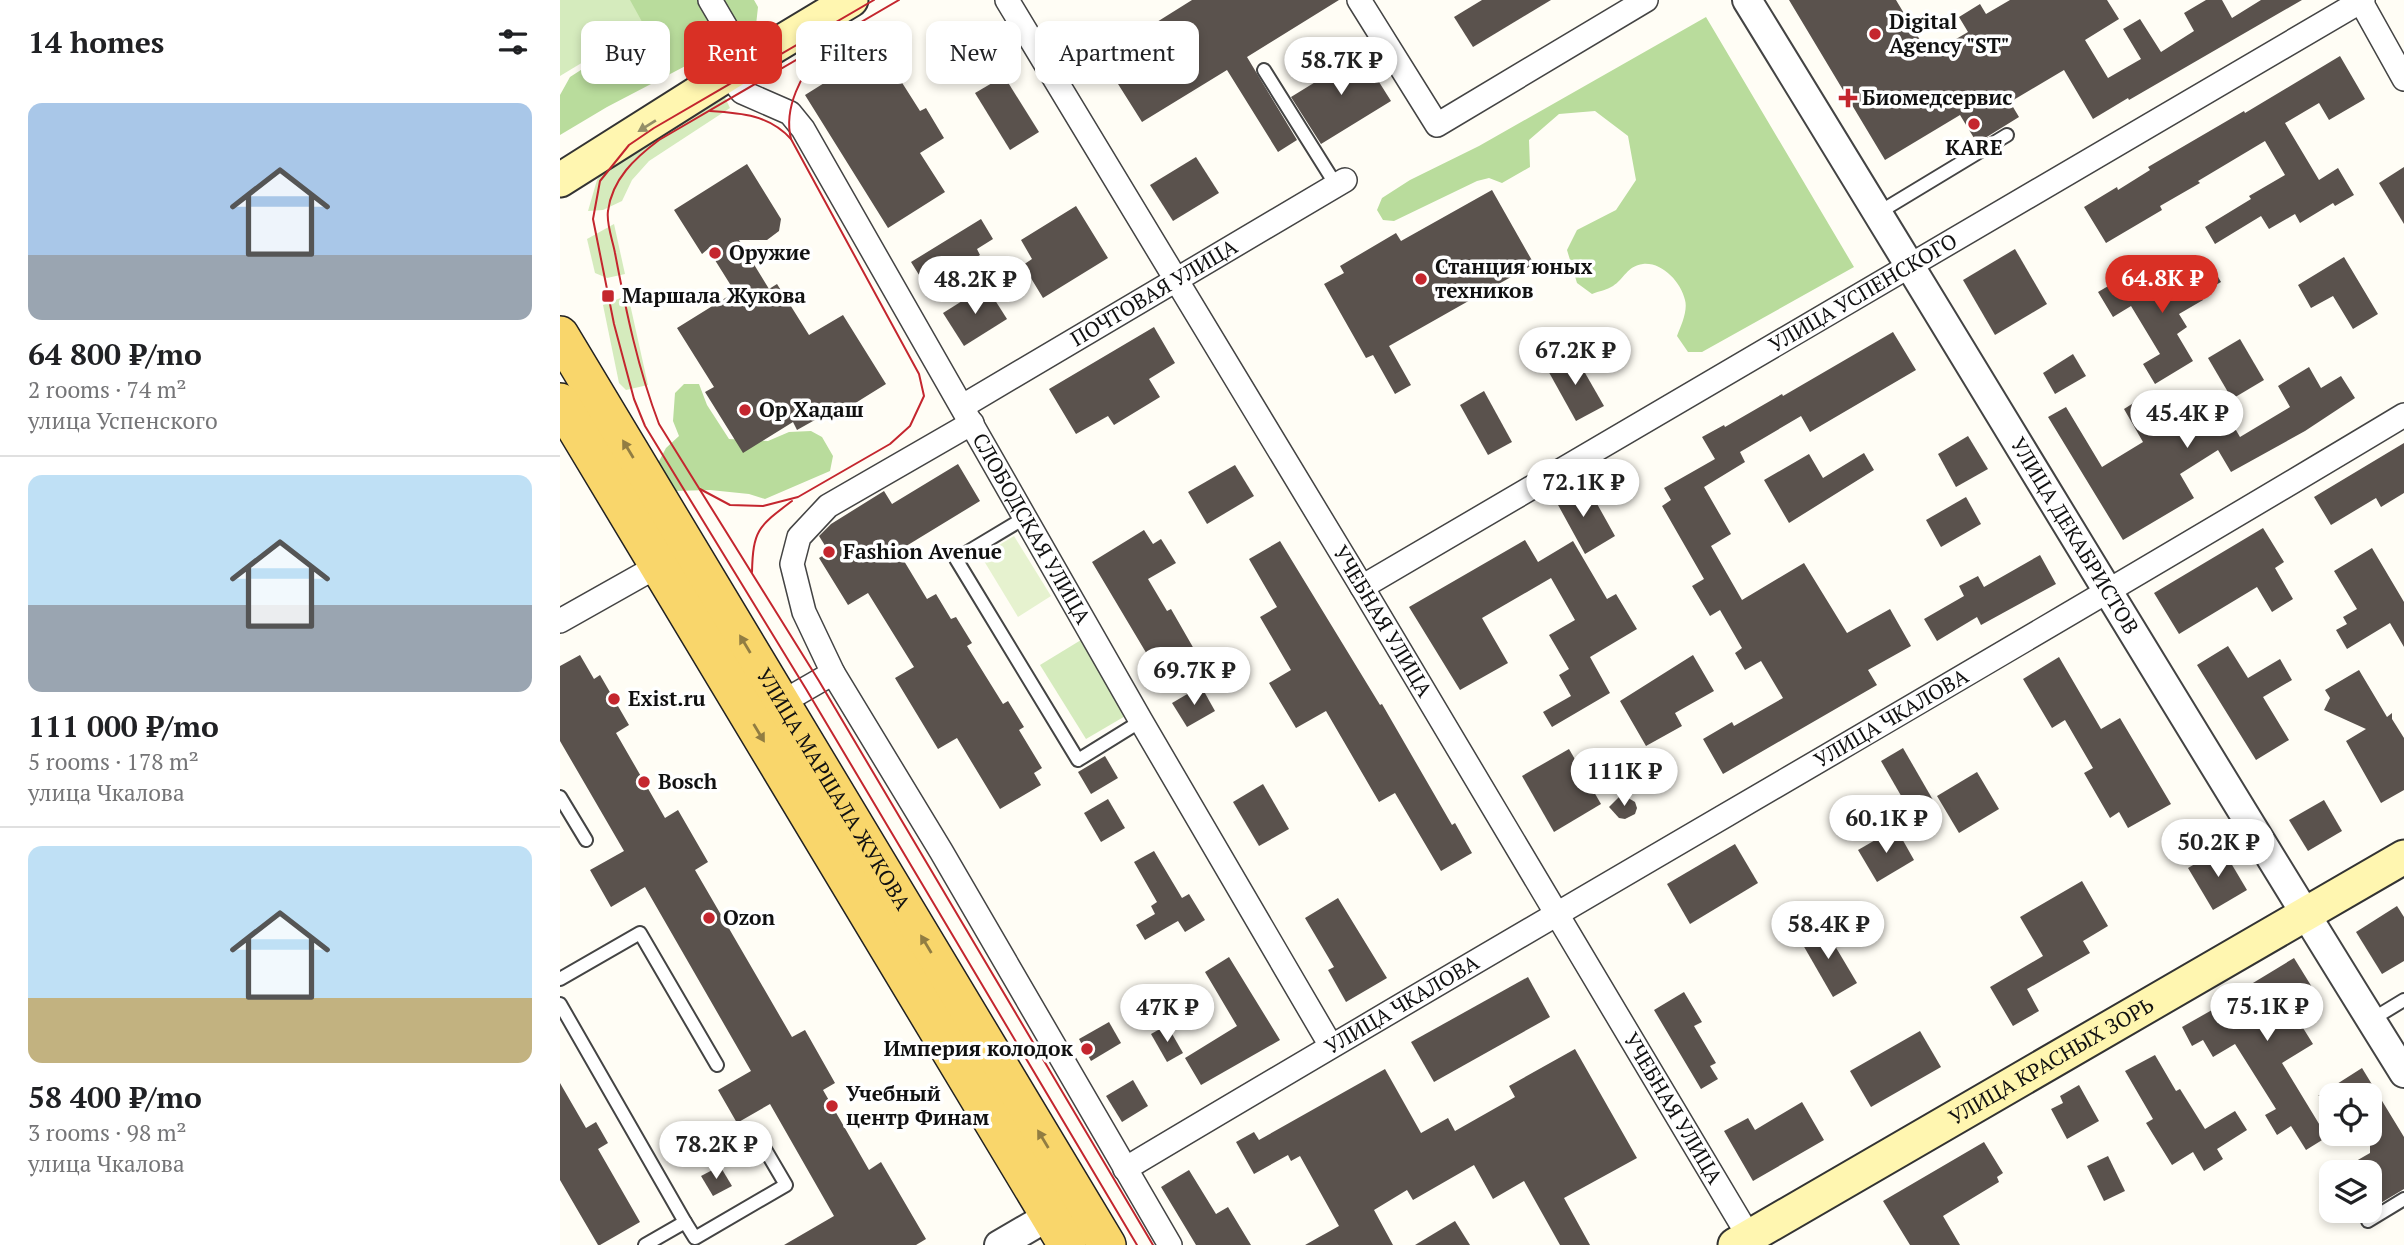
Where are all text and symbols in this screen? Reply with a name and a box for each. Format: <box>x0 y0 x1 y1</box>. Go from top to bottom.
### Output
place label: Digital Agency "ST" <box>1889 7 2009 59</box>
chip: Buy <box>581 21 670 84</box>
chip: Rent <box>684 21 782 84</box>
chip: Filters <box>796 21 912 84</box>
chip: New <box>926 21 1021 84</box>
chip: Apartment <box>1035 21 1199 84</box>
text: 14 homes <box>28 22 164 62</box>
icon: filters <box>494 23 532 61</box>
marker: Digital Agency "ST" <box>1867 26 1883 42</box>
pin: 58.7K ₽ <box>1276 38 1406 97</box>
text: 58.7K ₽ <box>1300 44 1382 75</box>
place label: Биомедсервис <box>1862 83 2013 111</box>
marker: Биомедсервис <box>1840 90 1856 106</box>
marker: KARE <box>1966 116 1982 132</box>
one-way arrow <box>637 119 656 132</box>
place label: KARE <box>1945 133 2003 161</box>
icon: home <box>217 149 343 275</box>
street label: УЛИЦА УСПЕНСКОГО <box>1763 226 1962 358</box>
street label: ПОЧТОВАЯ УЛИЦА <box>1065 232 1243 352</box>
place label: Оружие <box>729 238 811 266</box>
marker: Оружие <box>707 245 723 261</box>
place label: Станция юных техников <box>1435 252 1593 304</box>
pin: 48.2K ₽ <box>910 256 1040 316</box>
pin: 64.8K ₽ <box>2097 256 2227 315</box>
text: 64.8K ₽ <box>2121 262 2203 293</box>
text: 48.2K ₽ <box>934 263 1016 294</box>
marker: Станция юных техников <box>1413 271 1429 287</box>
place label: Маршала Жукова <box>622 281 806 309</box>
marker: Маршала Жукова <box>600 288 616 304</box>
pin: 67.2K ₽ <box>1510 328 1640 387</box>
text: 64 800 ₽/mo <box>28 334 202 374</box>
text: 67.2K ₽ <box>1535 334 1615 365</box>
text: 2 rooms · 74 m² <box>28 374 187 405</box>
pin: 45.4K ₽ <box>2122 391 2252 450</box>
place label: Ор Хадаш <box>759 395 864 423</box>
text: 45.4K ₽ <box>2146 397 2228 428</box>
marker: Ор Хадаш <box>737 402 753 418</box>
text: улица Успенского <box>28 405 218 436</box>
street label: СЛОБОДСКАЯ УЛИЦА <box>966 428 1098 629</box>
street label: УЛИЦА ДЕКАБРИСТОВ <box>2005 432 2146 639</box>
one-way arrow <box>622 440 635 459</box>
pin: 72.1K ₽ <box>1518 460 1648 519</box>
text: 72.1K ₽ <box>1542 466 1624 497</box>
icon: home <box>217 521 343 647</box>
place label: Fashion Avenue <box>843 537 1002 565</box>
street label: УЧЕБНАЯ УЛИЦА <box>1327 540 1440 702</box>
marker: Fashion Avenue <box>821 544 837 560</box>
one-way arrow <box>739 635 752 654</box>
pin: 69.7K ₽ <box>1129 648 1259 707</box>
text: 69.7K ₽ <box>1153 654 1235 685</box>
street label: УЛИЦА ЧКАЛОВА <box>1809 661 1974 774</box>
street label: УЛИЦА МАРШАЛА ЖУКОВА <box>750 663 918 915</box>
place label: Exist.ru <box>628 684 706 712</box>
marker: Exist.ru <box>606 691 622 707</box>
text: 111 000 ₽/mo <box>28 706 219 746</box>
one-way arrow <box>753 724 766 743</box>
text: 5 rooms · 178 m² <box>28 746 199 777</box>
pin: 111K ₽ <box>1567 748 1681 808</box>
text: 111K ₽ <box>1587 755 1661 786</box>
place label: Bosch <box>658 767 718 795</box>
marker: Bosch <box>636 774 652 790</box>
text: улица Чкалова <box>28 777 185 808</box>
pin: 60.1K ₽ <box>1821 796 1951 855</box>
text: 60.1K ₽ <box>1845 802 1927 833</box>
pin: 50.2K ₽ <box>2153 820 2283 879</box>
text: 50.2K ₽ <box>2177 826 2259 857</box>
icon: home <box>217 892 343 1018</box>
pin: 58.4K ₽ <box>1763 902 1893 961</box>
place label: Ozon <box>723 903 775 931</box>
text: 58.4K ₽ <box>1787 908 1869 939</box>
marker: Ozon <box>701 910 717 926</box>
one-way arrow <box>919 935 932 954</box>
street label: УЛИЦА ЧКАЛОВА <box>1319 947 1484 1060</box>
pin: 47K ₽ <box>1118 984 1216 1044</box>
pin: 75.1K ₽ <box>2202 984 2332 1043</box>
street label: УЛИЦА КРАСНЫХ ЗОРЬ <box>1943 990 2159 1131</box>
text: 75.1K ₽ <box>2226 990 2308 1021</box>
text: 47K ₽ <box>1136 991 1198 1022</box>
street label: УЧЕБНАЯ УЛИЦА <box>1618 1027 1730 1189</box>
place label: Империя колодок <box>884 1034 1074 1062</box>
marker: Империя колодок <box>1079 1041 1095 1057</box>
text: 58 400 ₽/mo <box>28 1077 202 1117</box>
place label: Учебный центр Финам <box>846 1079 990 1131</box>
map controls <box>2319 1083 2382 1223</box>
button: locate <box>2319 1083 2382 1146</box>
marker: Учебный центр Финам <box>824 1098 840 1114</box>
text: 3 rooms · 98 m² <box>28 1117 187 1148</box>
pin: 78.2K ₽ <box>651 1122 781 1181</box>
text: 78.2K ₽ <box>675 1128 757 1159</box>
one-way arrow <box>1037 1130 1049 1149</box>
text: улица Чкалова <box>28 1148 185 1179</box>
button: layers <box>2319 1160 2382 1223</box>

